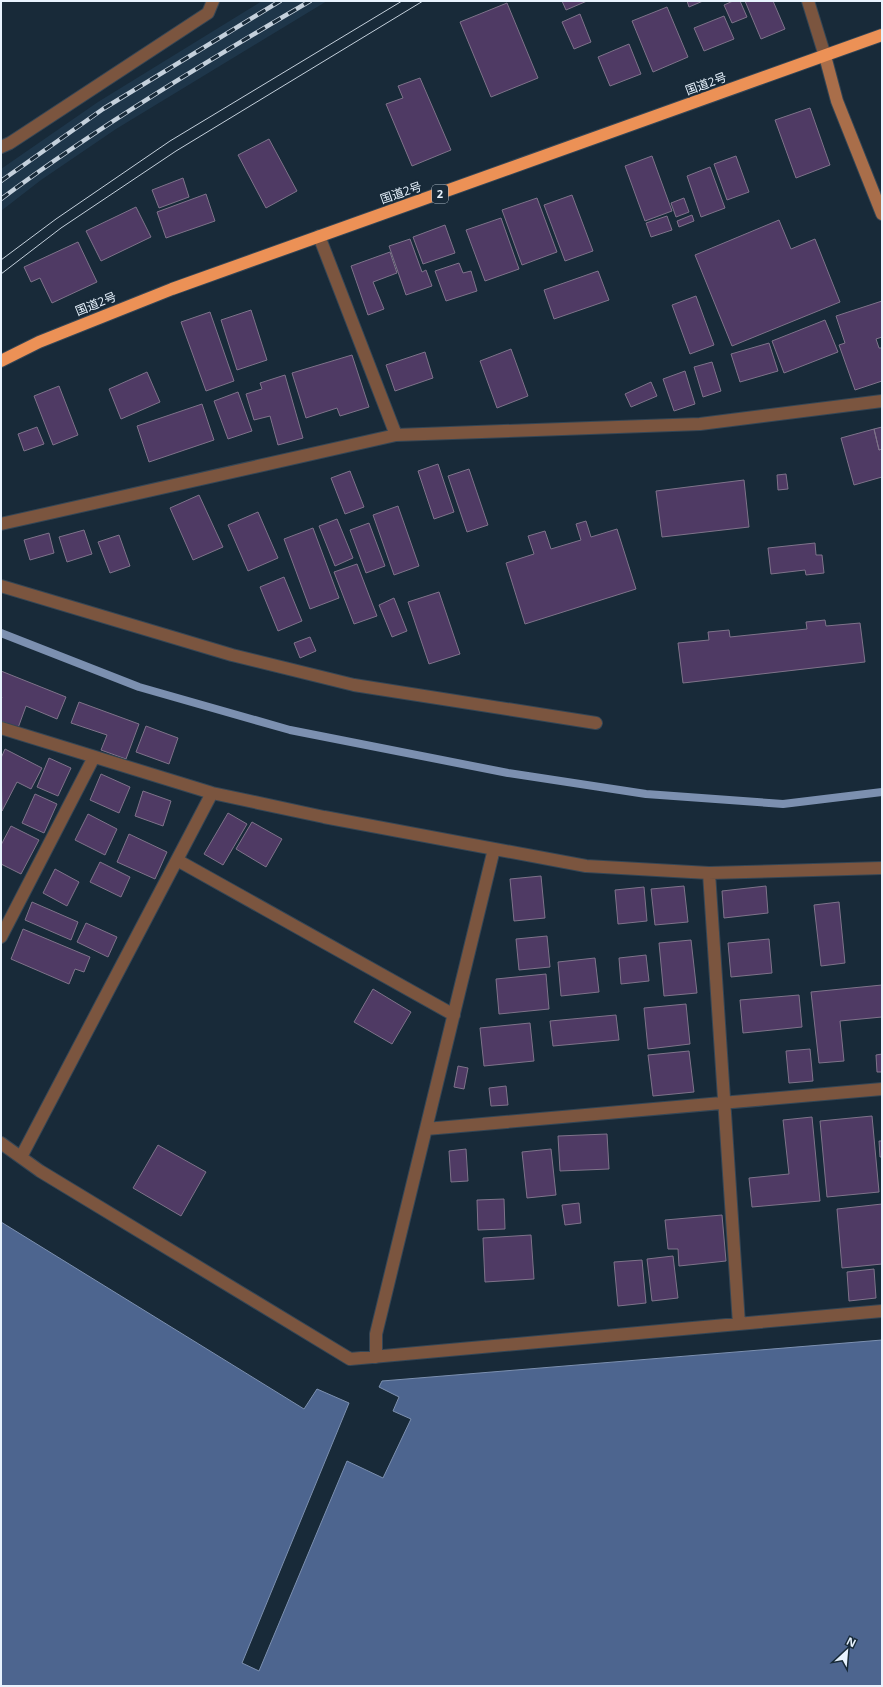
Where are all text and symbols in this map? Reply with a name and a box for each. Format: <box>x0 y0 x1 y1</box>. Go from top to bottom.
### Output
street label: 国道2号 <box>683 68 729 99</box>
street label: 国道2号 <box>378 178 424 208</box>
road number: 2 <box>432 185 448 203</box>
street label: 国道2号 <box>73 288 119 319</box>
north arrow <box>827 1631 867 1671</box>
text: N <box>844 1633 859 1650</box>

